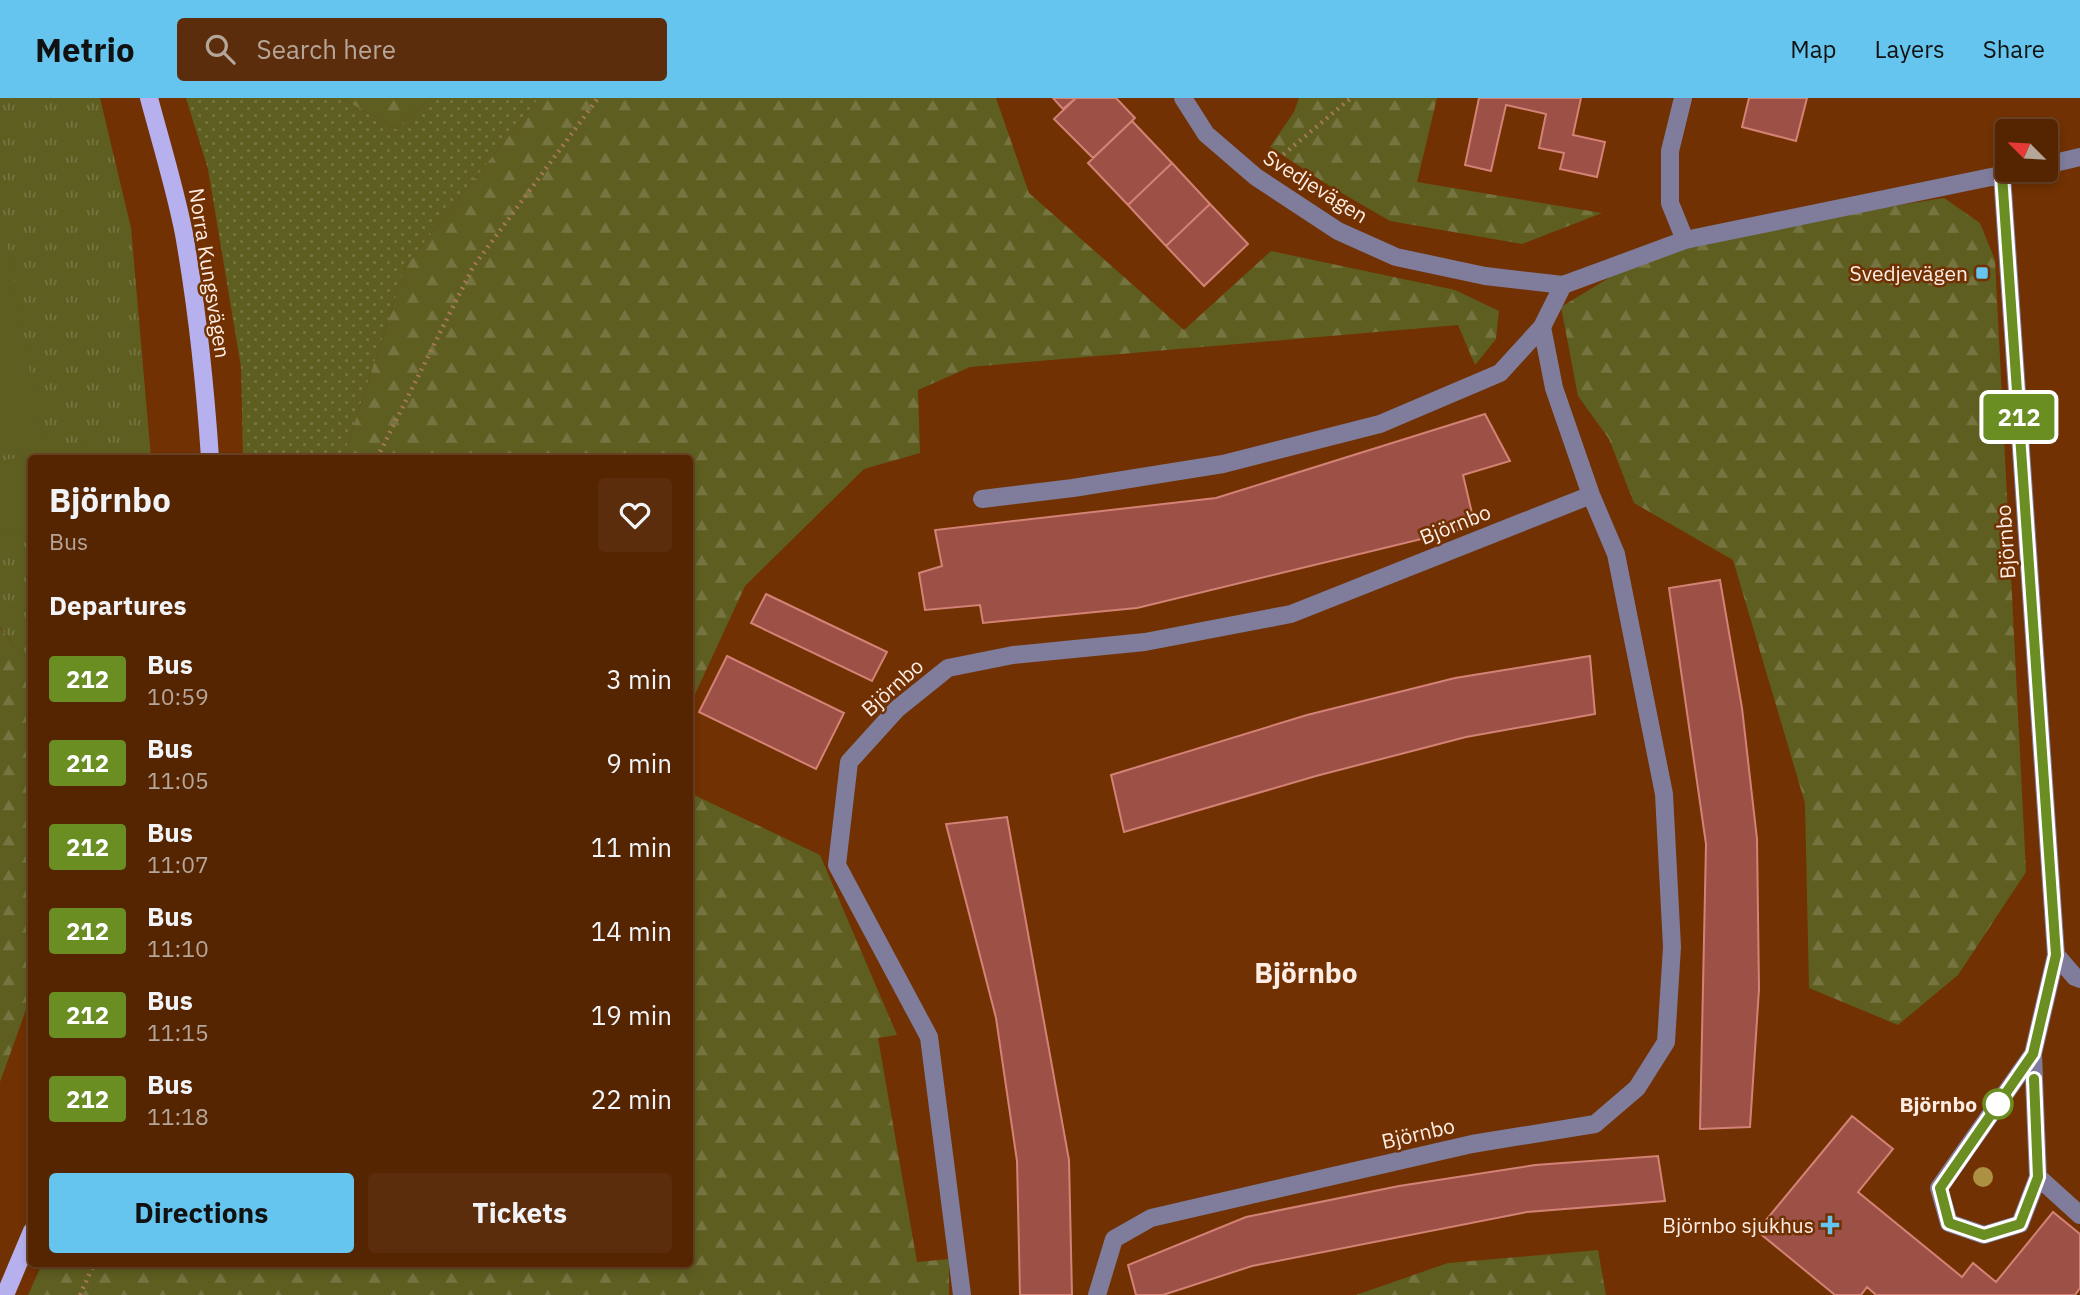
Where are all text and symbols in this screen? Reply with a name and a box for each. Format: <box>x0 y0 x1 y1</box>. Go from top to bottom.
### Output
search box <box>177 18 667 81</box>
text: Metrio <box>35 28 135 71</box>
icon: search <box>201 30 239 68</box>
text: Search here <box>257 32 396 66</box>
text: Map <box>1790 33 1837 65</box>
text: Layers <box>1875 33 1945 65</box>
text: Share <box>1983 33 2045 65</box>
north arrow <box>1995 119 2058 182</box>
map controls <box>1995 119 2058 182</box>
street label: Svedjevägen <box>1258 143 1374 229</box>
street label: Norra Kungsvägen <box>183 186 237 360</box>
place label: Svedjevägen <box>1850 259 1968 287</box>
marker: Svedjevägen <box>1974 265 1990 281</box>
line badge: 212 <box>1979 394 2059 440</box>
text: 212 <box>1997 401 2041 433</box>
text: Björnbo <box>49 478 171 521</box>
button: heart <box>598 478 672 552</box>
street label: Björnbo <box>1415 497 1495 551</box>
street label: Björnbo <box>1988 504 2022 580</box>
text: Bus <box>49 526 88 556</box>
text: Departures <box>49 588 187 622</box>
text: Bus <box>147 647 193 681</box>
street label: Björnbo <box>855 652 929 722</box>
text: 3 min <box>606 662 672 696</box>
text: 212 <box>66 663 109 695</box>
text: 10:59 <box>147 681 209 711</box>
text: Bus <box>147 731 193 765</box>
text: 9 min <box>606 746 672 780</box>
text: 212 <box>66 747 109 779</box>
text: 11:05 <box>147 765 209 795</box>
text: Bus <box>147 815 193 849</box>
text: 11 min <box>591 830 672 864</box>
text: 212 <box>66 831 109 863</box>
text: 11:07 <box>147 849 209 879</box>
text: Bus <box>147 899 193 933</box>
text: 14 min <box>591 914 672 948</box>
text: 212 <box>66 915 109 947</box>
text: 11:10 <box>147 933 209 963</box>
district label: Björnbo <box>1254 954 1358 991</box>
text: Bus <box>147 983 193 1017</box>
text: 19 min <box>591 998 672 1032</box>
text: 212 <box>66 999 109 1031</box>
text: 11:15 <box>147 1017 209 1047</box>
text: Bus <box>147 1067 193 1101</box>
text: 22 min <box>591 1082 672 1116</box>
text: 212 <box>66 1083 109 1115</box>
marker: Björnbo <box>1983 1089 2013 1119</box>
place label: Björnbo <box>1900 1090 1977 1118</box>
text: 11:18 <box>147 1101 209 1131</box>
street label: Björnbo <box>1379 1111 1457 1155</box>
button: Directions <box>49 1173 354 1253</box>
button: Tickets <box>368 1173 672 1253</box>
place label: Björnbo sjukhus <box>1662 1211 1814 1239</box>
marker: Björnbo sjukhus <box>1820 1215 1840 1235</box>

